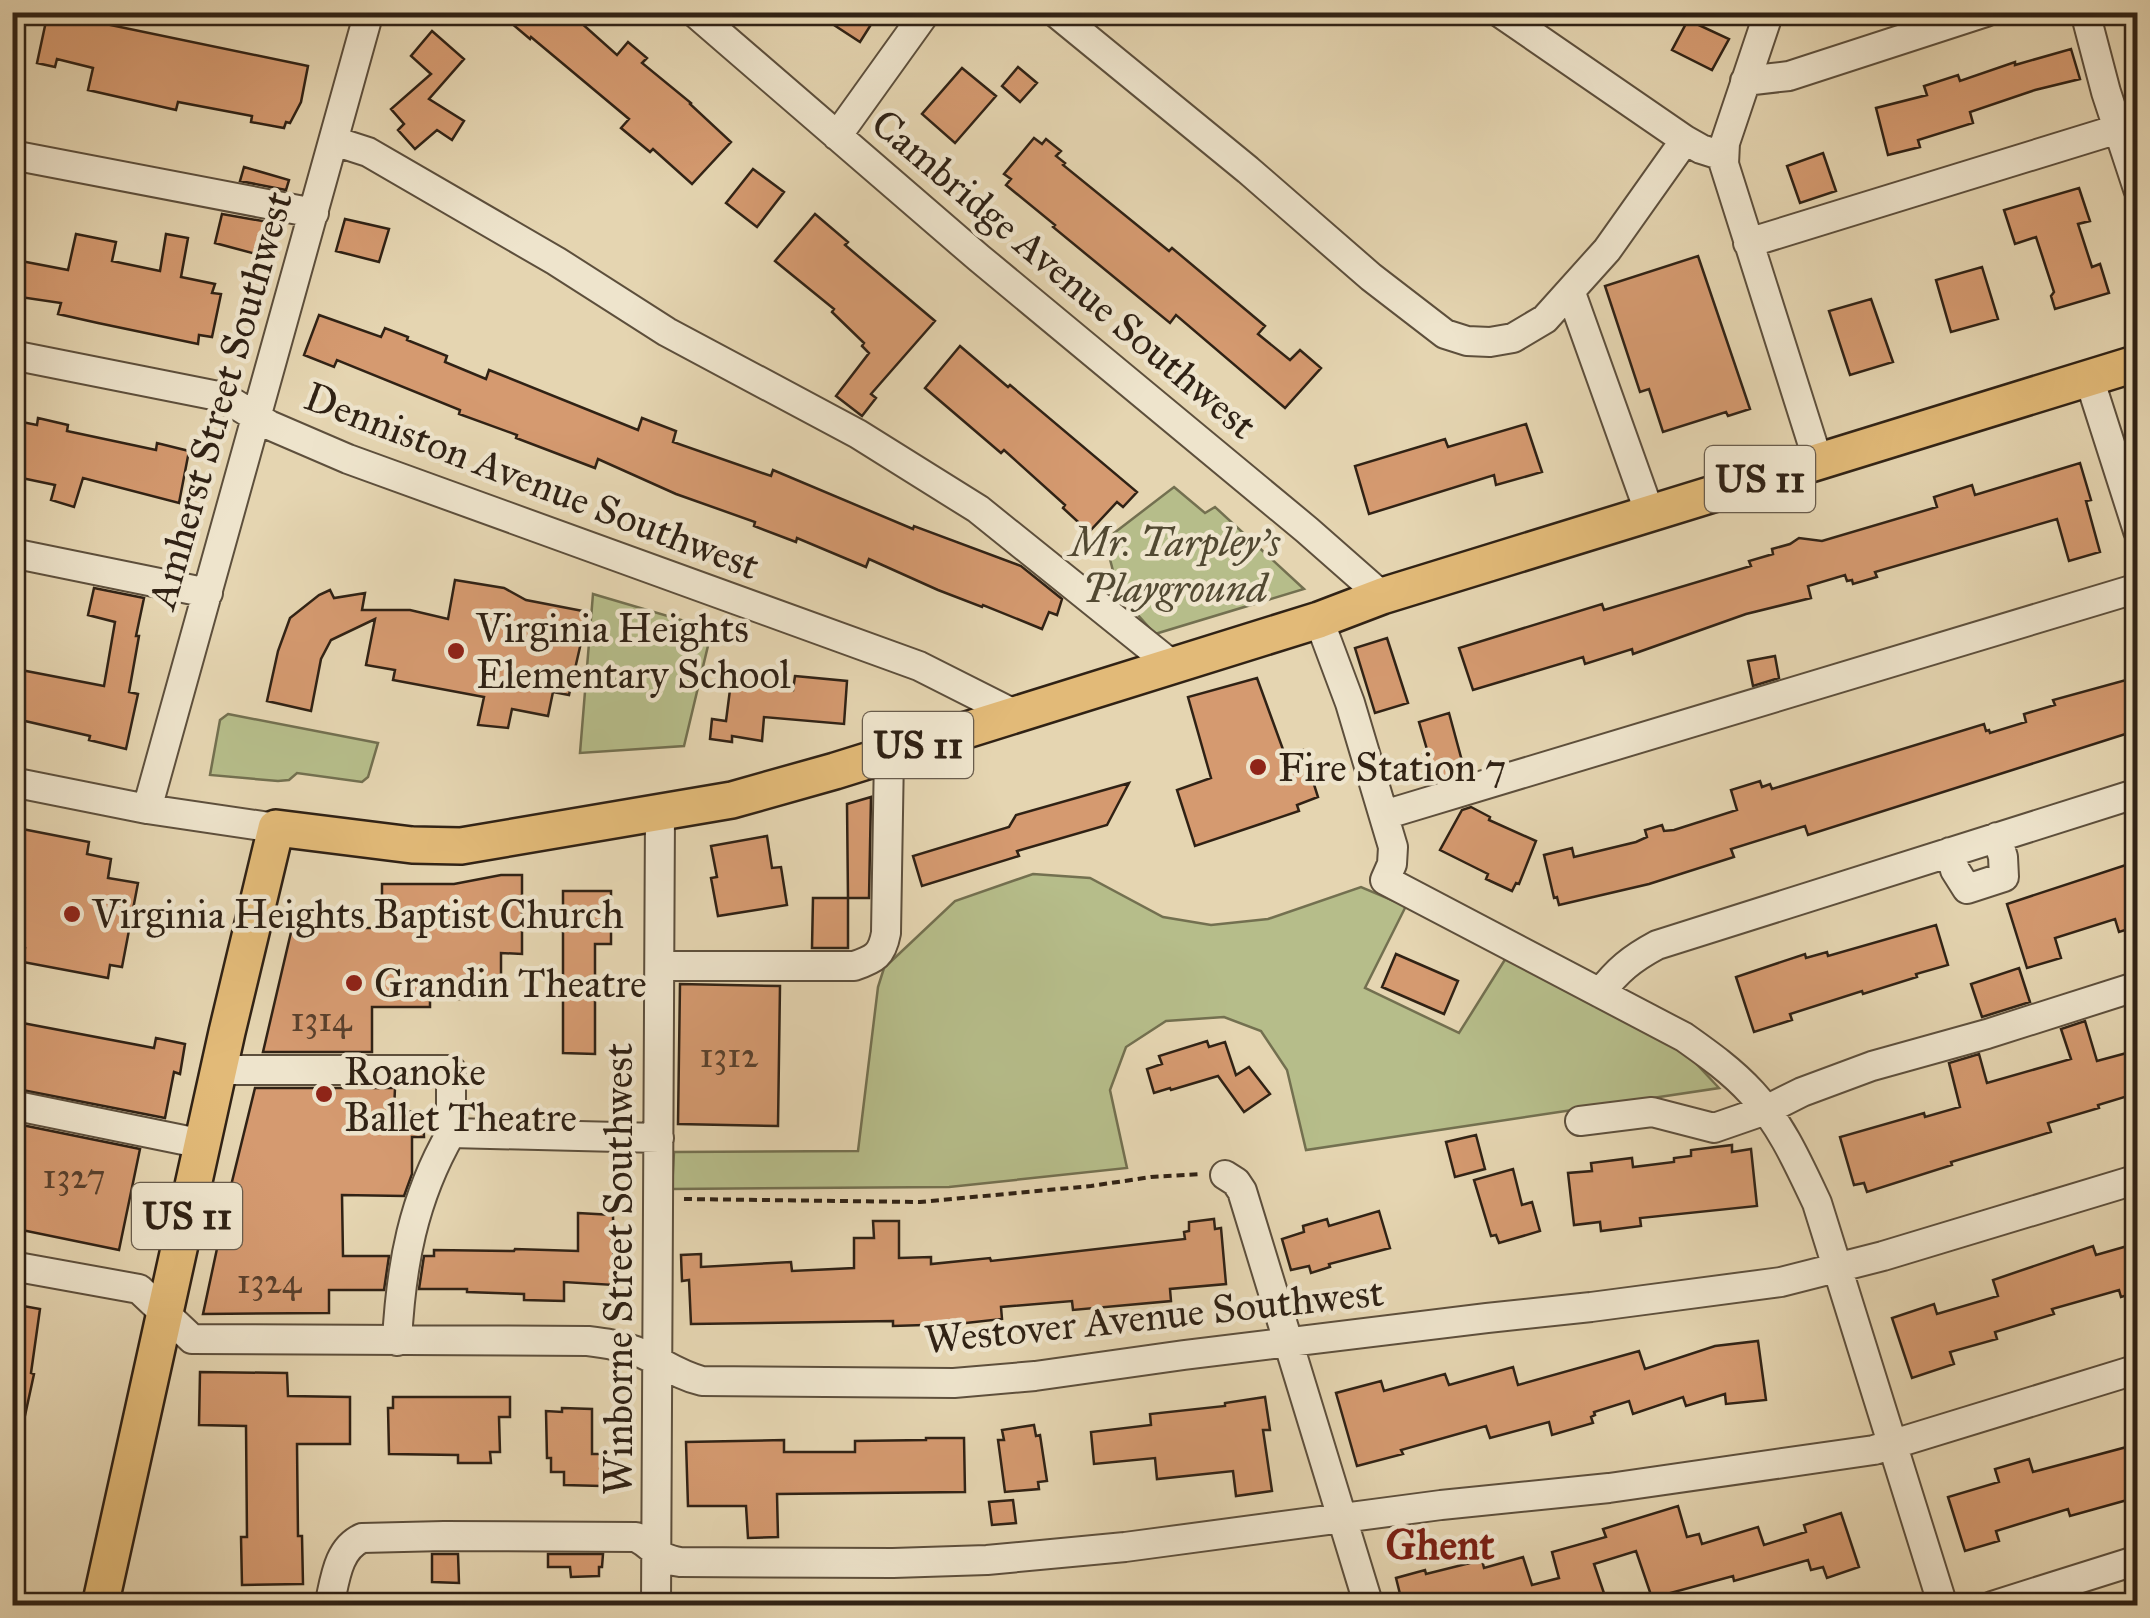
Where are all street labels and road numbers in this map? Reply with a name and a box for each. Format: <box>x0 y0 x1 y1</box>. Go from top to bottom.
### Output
street label: Cambridge Avenue Southwest <box>862 99 1266 449</box>
street label: Amherst Street Southwest <box>136 186 303 616</box>
street label: Denniston Avenue Southwest <box>298 372 766 590</box>
road number: US 11 <box>1705 446 1815 512</box>
road number: US 11 <box>863 712 973 778</box>
street label: Winborne Street Southwest <box>594 1043 643 1495</box>
road number: US 11 <box>132 1183 242 1249</box>
street label: Westover Avenue Southwest <box>922 1268 1386 1364</box>

